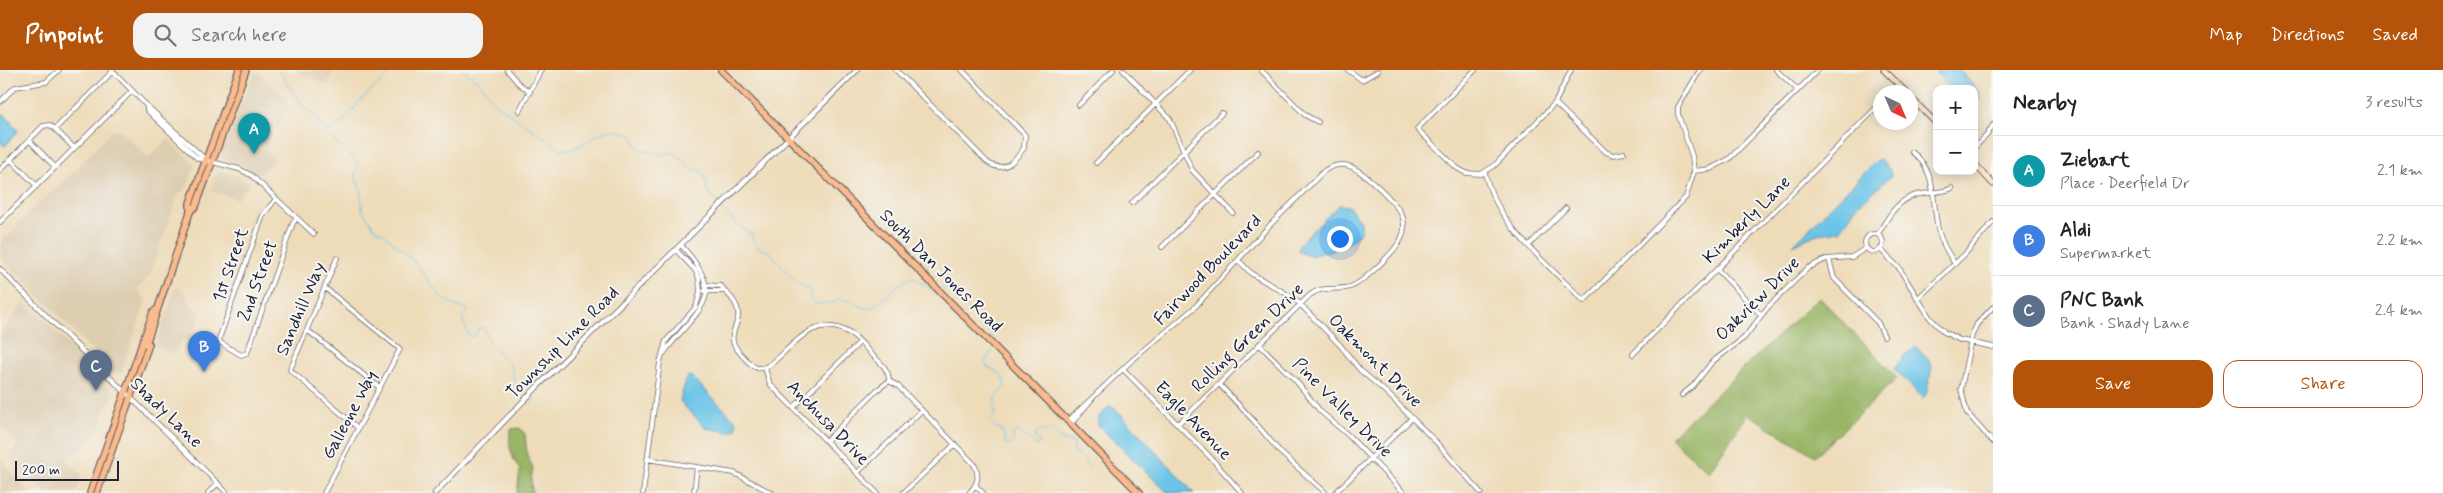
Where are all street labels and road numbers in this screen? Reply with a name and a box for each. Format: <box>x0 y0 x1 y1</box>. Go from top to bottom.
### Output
street label: Kimberly Lane <box>1698 171 1796 269</box>
street label: South Dan Jones Road <box>874 204 1008 338</box>
street label: Fairwood Boulevard <box>1149 209 1267 331</box>
street label: 1st Street <box>207 224 255 305</box>
street label: 2nd Street <box>232 237 284 325</box>
street label: Oakview Drive <box>1710 251 1806 347</box>
street label: Sandhill Way <box>271 259 331 359</box>
street label: Rolling Green Drive <box>1186 278 1311 399</box>
street label: Township Line Road <box>501 281 625 405</box>
street label: Oakmont Drive <box>1323 309 1427 413</box>
street label: Pine Valley Drive <box>1287 353 1397 463</box>
street label: Galleone Way <box>317 366 383 464</box>
street label: Shady Lane <box>125 372 207 454</box>
street label: Anchusa Drive <box>781 375 875 471</box>
street label: Eagle Avenue <box>1149 376 1237 466</box>

